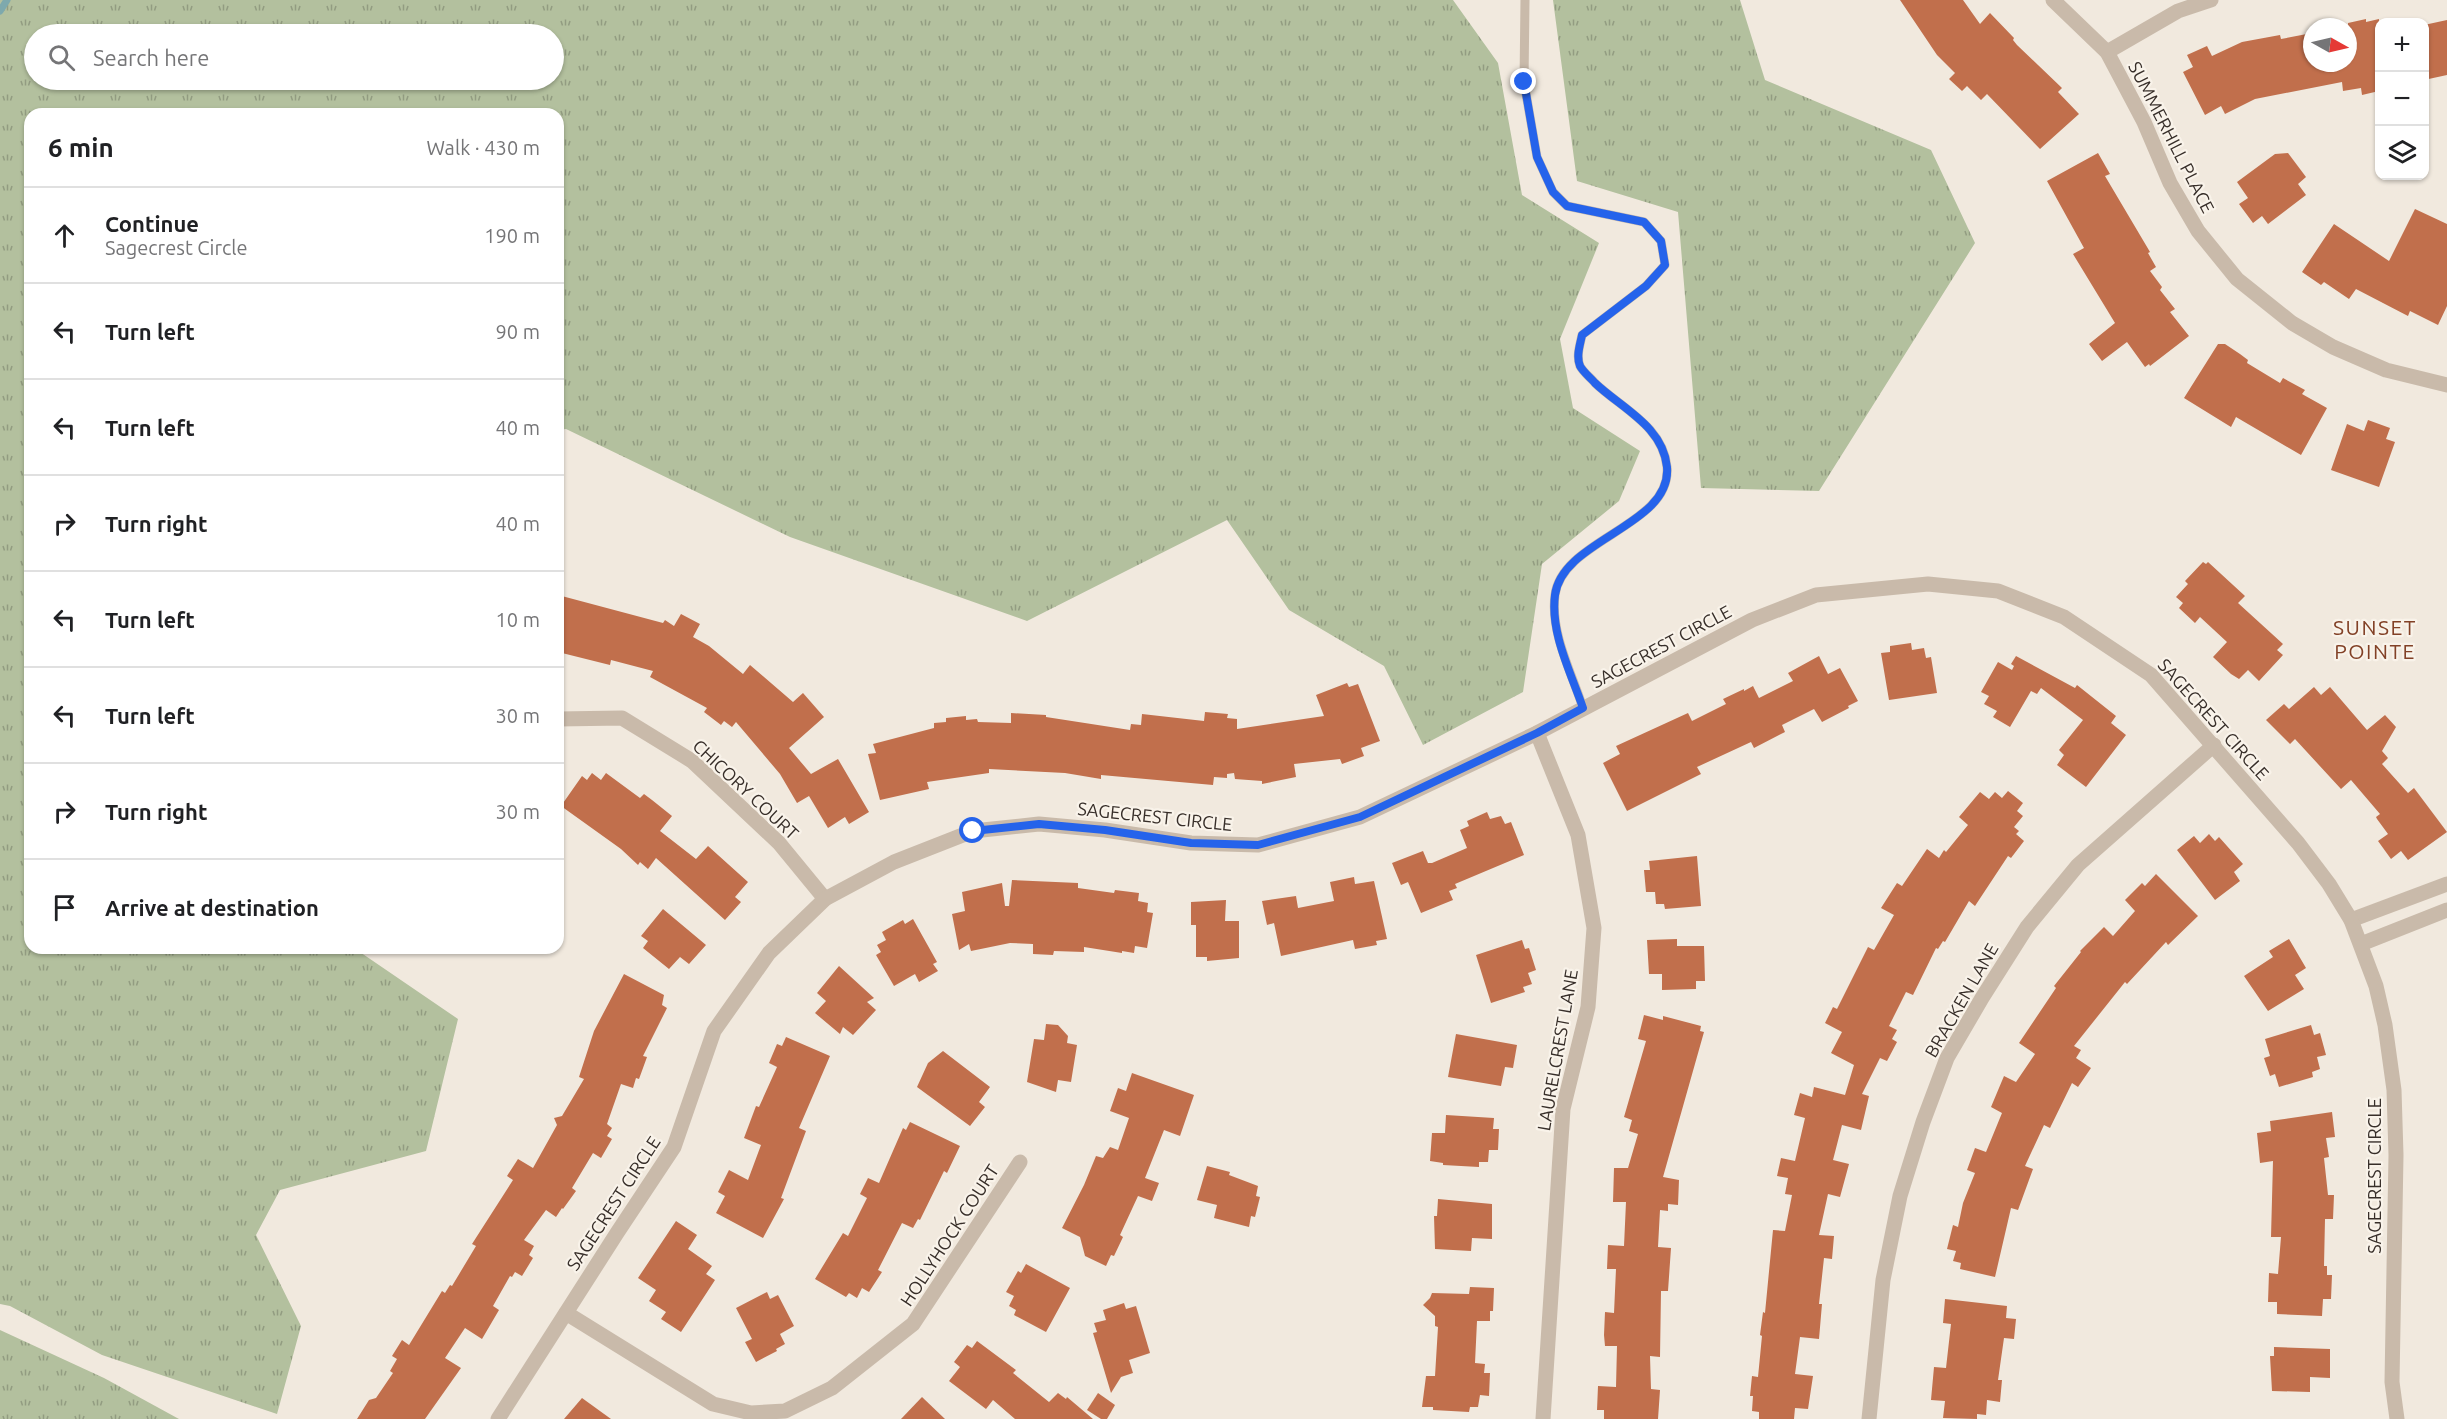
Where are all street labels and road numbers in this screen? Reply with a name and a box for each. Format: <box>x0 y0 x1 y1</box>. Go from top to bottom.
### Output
street label: SUMMERHILL PLACE <box>2125 58 2219 216</box>
street label: SAGECREST CIRCLE <box>1588 601 1734 691</box>
street label: SAGECREST CIRCLE <box>2154 654 2274 784</box>
street label: CHICORY COURT <box>689 735 803 843</box>
street label: SAGECREST CIRCLE <box>1077 798 1233 834</box>
street label: BRACKEN LANE <box>1920 940 2002 1060</box>
street label: LAURELCREST LANE <box>1533 968 1581 1132</box>
street label: SAGECREST CIRCLE <box>2364 1098 2384 1254</box>
street label: SAGECREST CIRCLE <box>562 1132 664 1274</box>
street label: HOLLYHOCK COURT <box>896 1161 1002 1309</box>

